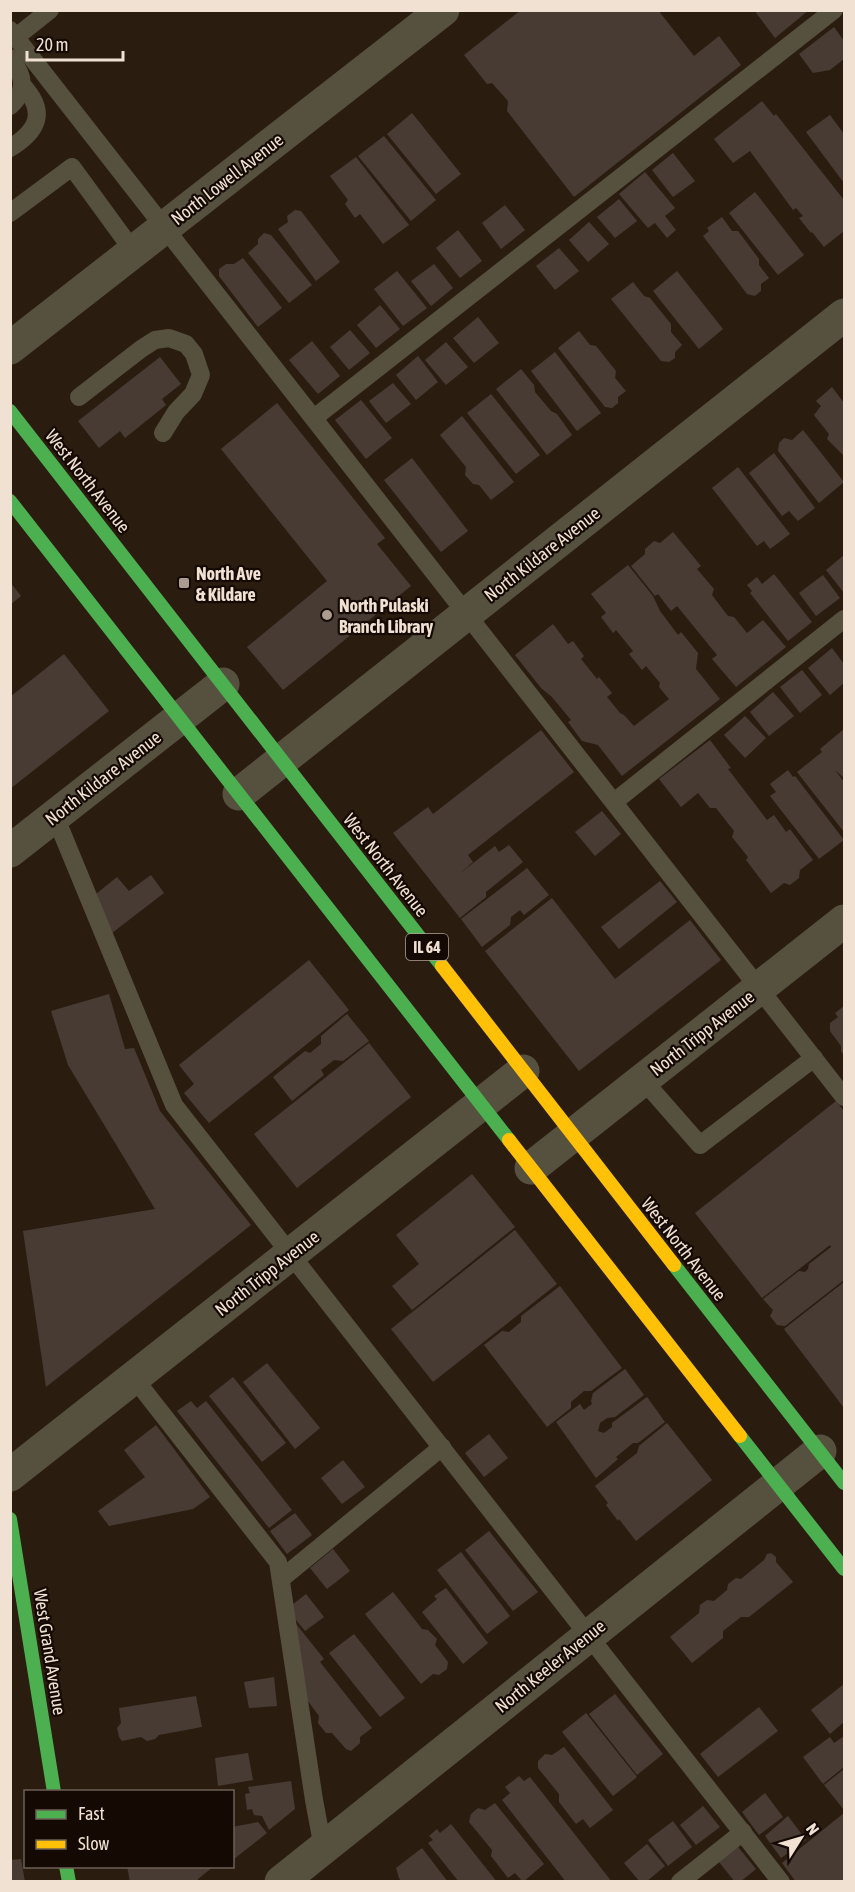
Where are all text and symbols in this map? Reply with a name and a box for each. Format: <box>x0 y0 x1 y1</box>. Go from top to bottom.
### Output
scale bar <box>27 24 123 62</box>
text: 20 m <box>36 34 68 55</box>
street label: North Lowell Avenue <box>167 129 287 229</box>
street label: West North Avenue <box>41 425 135 537</box>
street label: North Kildare Avenue <box>480 502 604 606</box>
place label: North Ave & Kildare <box>196 563 261 605</box>
marker: North Ave & Kildare <box>177 576 191 590</box>
place label: North Pulaski Branch Library <box>339 595 434 637</box>
marker: North Pulaski Branch Library <box>320 608 334 622</box>
street label: North Kildare Avenue <box>41 726 165 830</box>
street label: West North Avenue <box>339 809 433 921</box>
road number: IL 64 <box>406 934 448 960</box>
street label: North Tripp Avenue <box>646 986 758 1080</box>
street label: West North Avenue <box>637 1193 731 1305</box>
street label: North Tripp Avenue <box>211 1226 323 1320</box>
street label: West Grand Avenue <box>30 1588 70 1716</box>
street label: North Keeler Avenue <box>491 1615 609 1717</box>
legend <box>24 1790 234 1868</box>
text: Fast <box>78 1803 105 1824</box>
north arrow <box>771 1808 831 1868</box>
text: N <box>803 1820 823 1838</box>
text: Slow <box>78 1833 109 1854</box>

